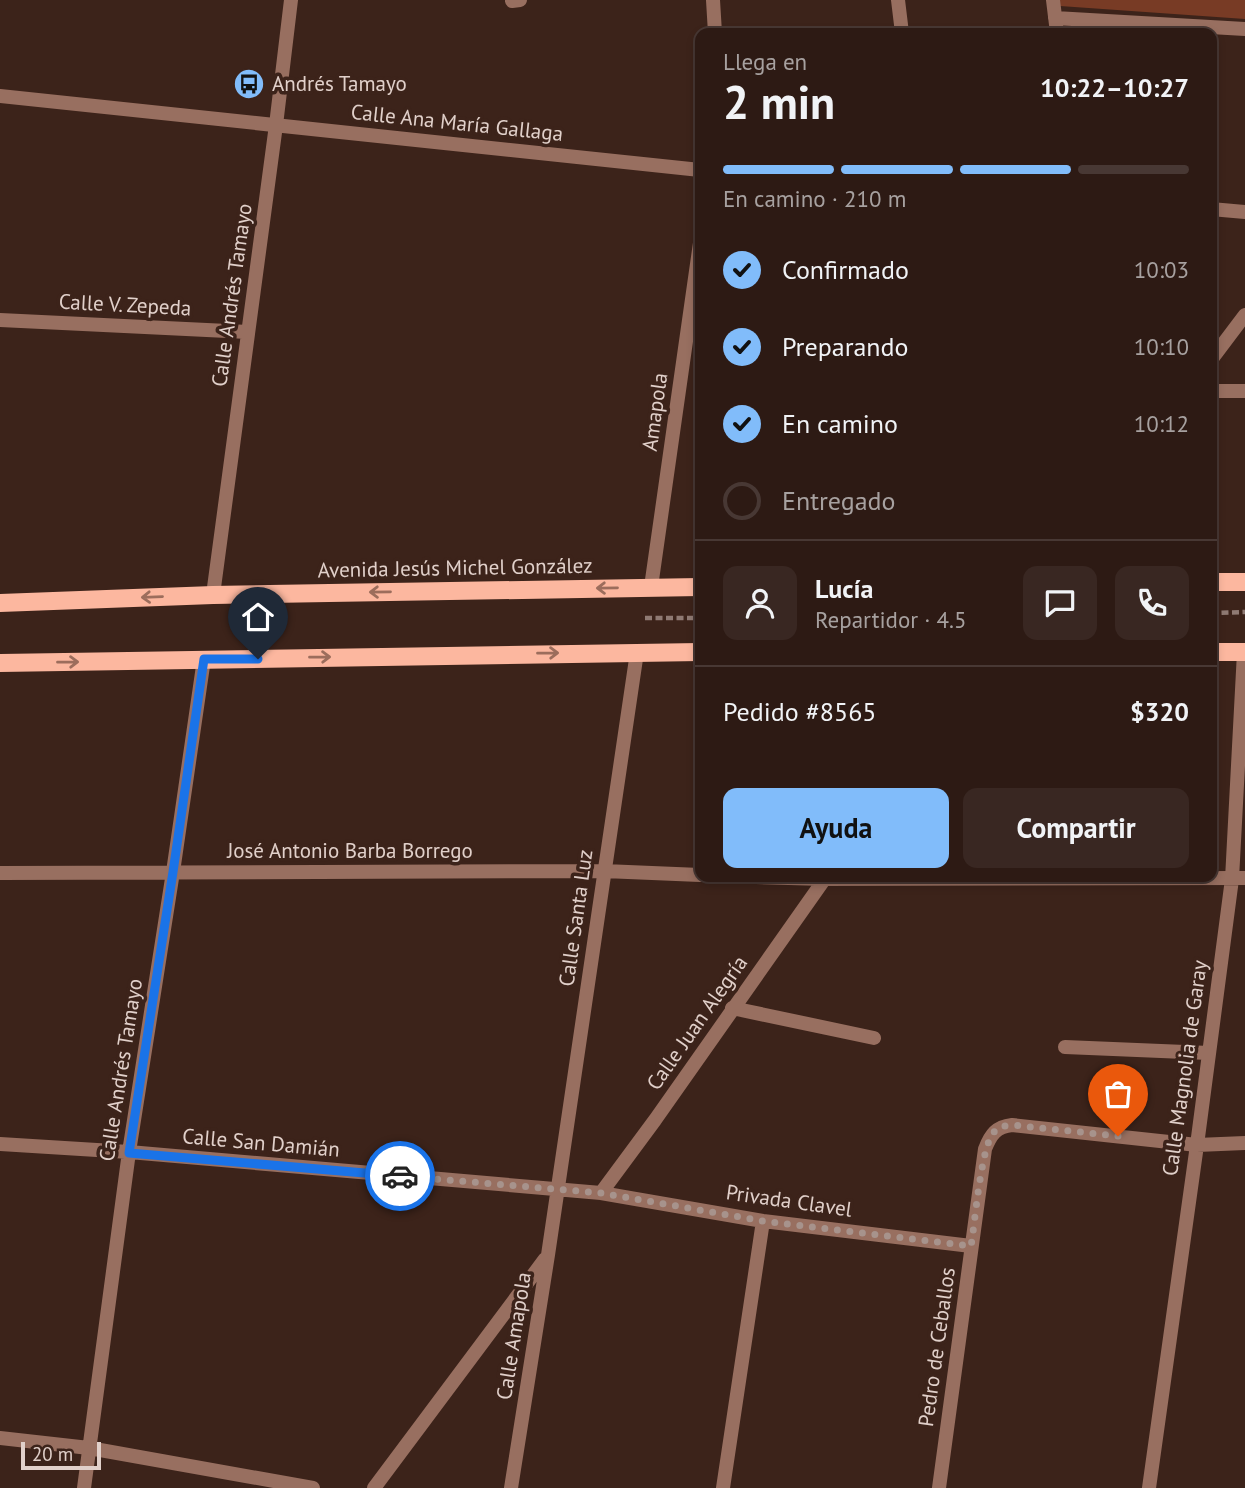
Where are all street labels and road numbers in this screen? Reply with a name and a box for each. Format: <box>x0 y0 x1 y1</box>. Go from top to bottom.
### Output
street label: Calle Ana María Gallaga <box>350 98 564 147</box>
street label: Calle Andrés Tamayo <box>205 202 258 388</box>
street label: Calle V. Zepeda <box>58 288 192 321</box>
street label: Amapola <box>636 371 673 453</box>
street label: Avenida Jesús Michel González <box>317 552 593 583</box>
street label: José Antonio Barba Borrego <box>226 837 473 864</box>
street label: Calle Santa Luz <box>553 848 598 988</box>
street label: Calle Juan Alegría <box>640 950 753 1095</box>
street label: Calle Magnolia de Garay <box>1156 958 1213 1178</box>
street label: Calle Andrés Tamayo <box>93 977 148 1163</box>
street label: Calle San Damián <box>181 1122 341 1163</box>
street label: Privada Clavel <box>724 1178 854 1223</box>
street label: Pedro de Ceballos <box>912 1266 961 1428</box>
street label: Calle Amapola <box>490 1270 537 1402</box>

